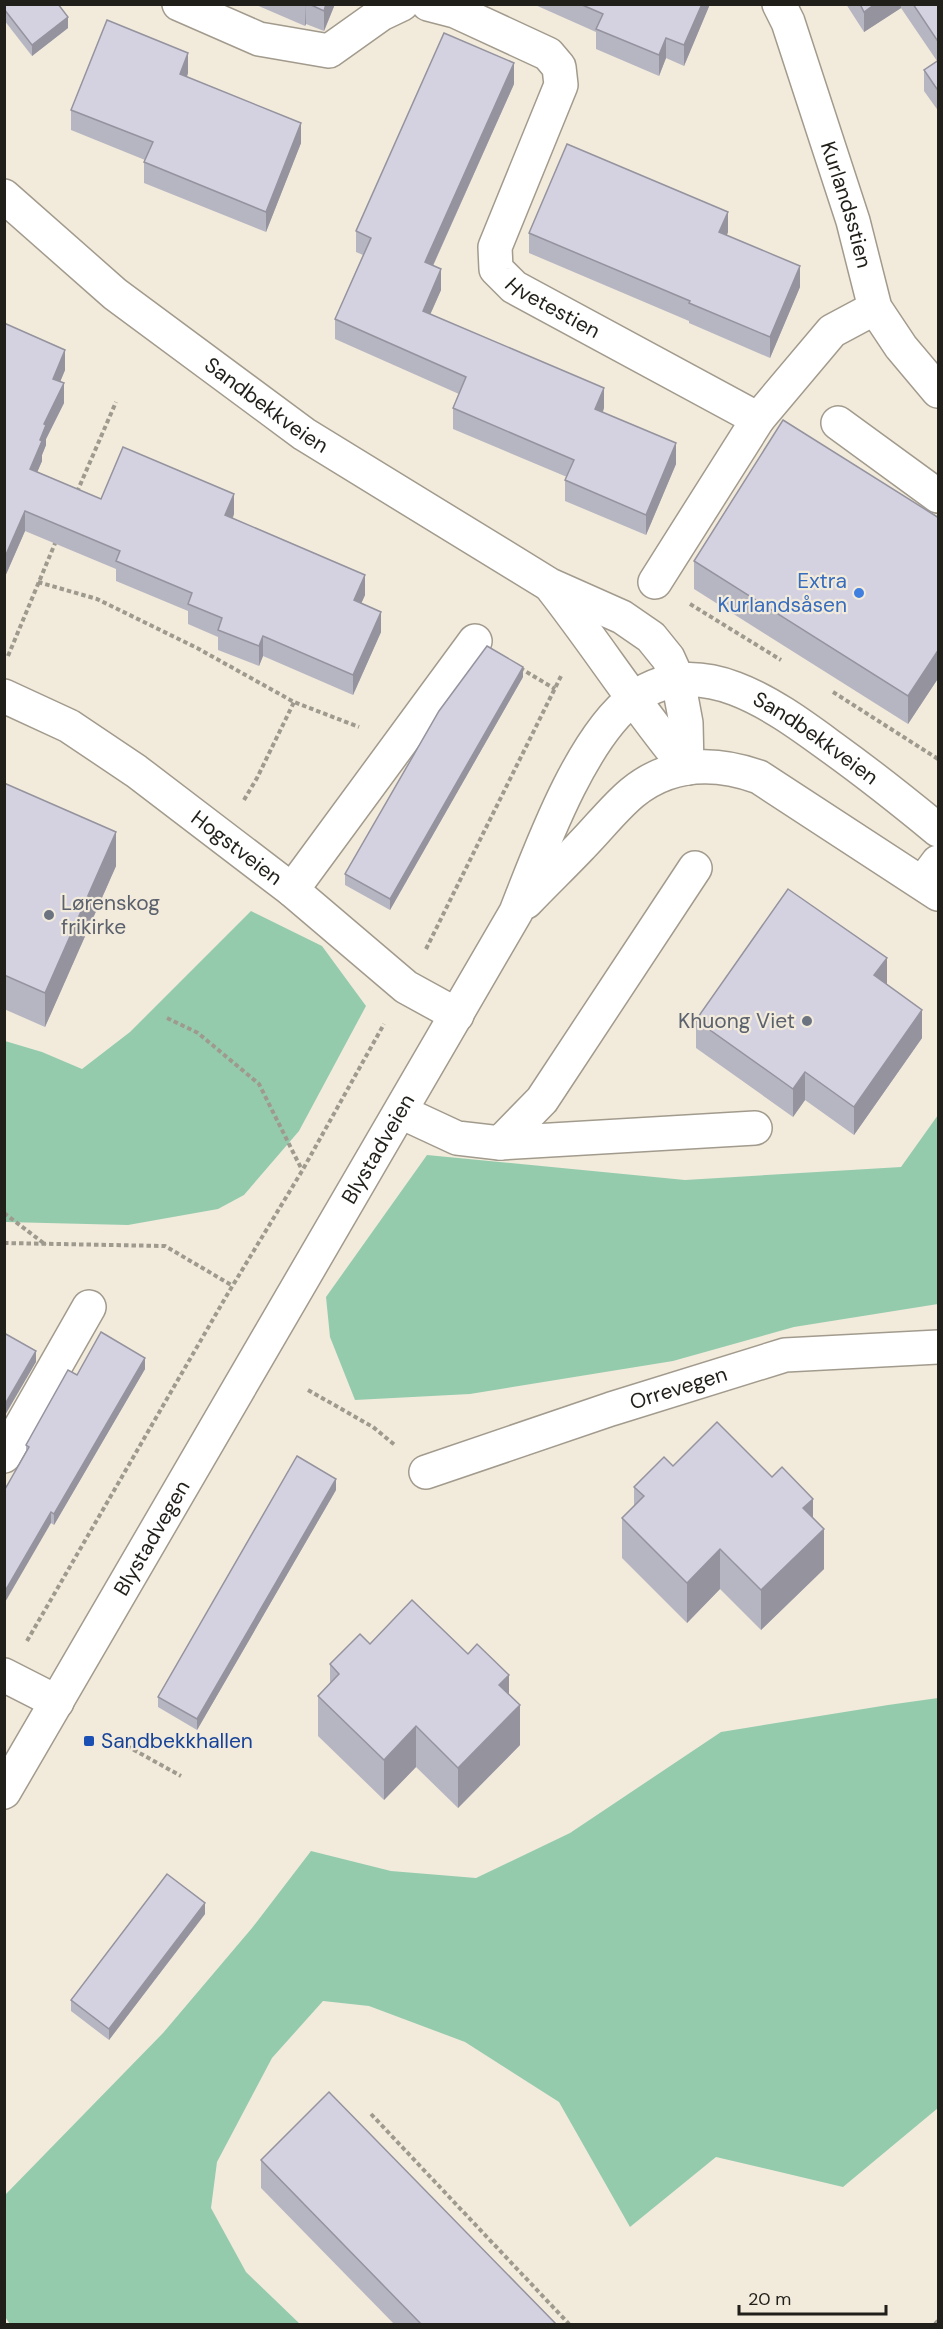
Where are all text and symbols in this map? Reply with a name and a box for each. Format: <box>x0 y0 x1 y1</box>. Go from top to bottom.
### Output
street label: Kurlandsstien <box>814 138 878 271</box>
street label: Hvetestien <box>499 272 605 345</box>
street label: Sandbekkveien <box>199 351 334 460</box>
place label: Extra Kurlandsåsen <box>717 567 847 619</box>
marker: Extra Kurlandsåsen <box>852 586 866 600</box>
street label: Sandbekkveien <box>748 685 884 791</box>
street label: Hogstveien <box>185 804 288 892</box>
place label: Lørenskog frikirke <box>61 889 160 941</box>
marker: Lørenskog frikirke <box>42 908 56 922</box>
place label: Khuong Viet <box>678 1007 795 1035</box>
marker: Khuong Viet <box>800 1014 814 1028</box>
street label: Blystadveien <box>335 1089 421 1209</box>
street label: Orrevegen <box>626 1360 731 1416</box>
street label: Blystadvegen <box>107 1475 196 1601</box>
place label: Sandbekkhallen <box>101 1727 253 1755</box>
marker: Sandbekkhallen <box>82 1734 96 1748</box>
scale bar <box>739 2278 886 2316</box>
text: 20 m <box>748 2287 791 2311</box>

